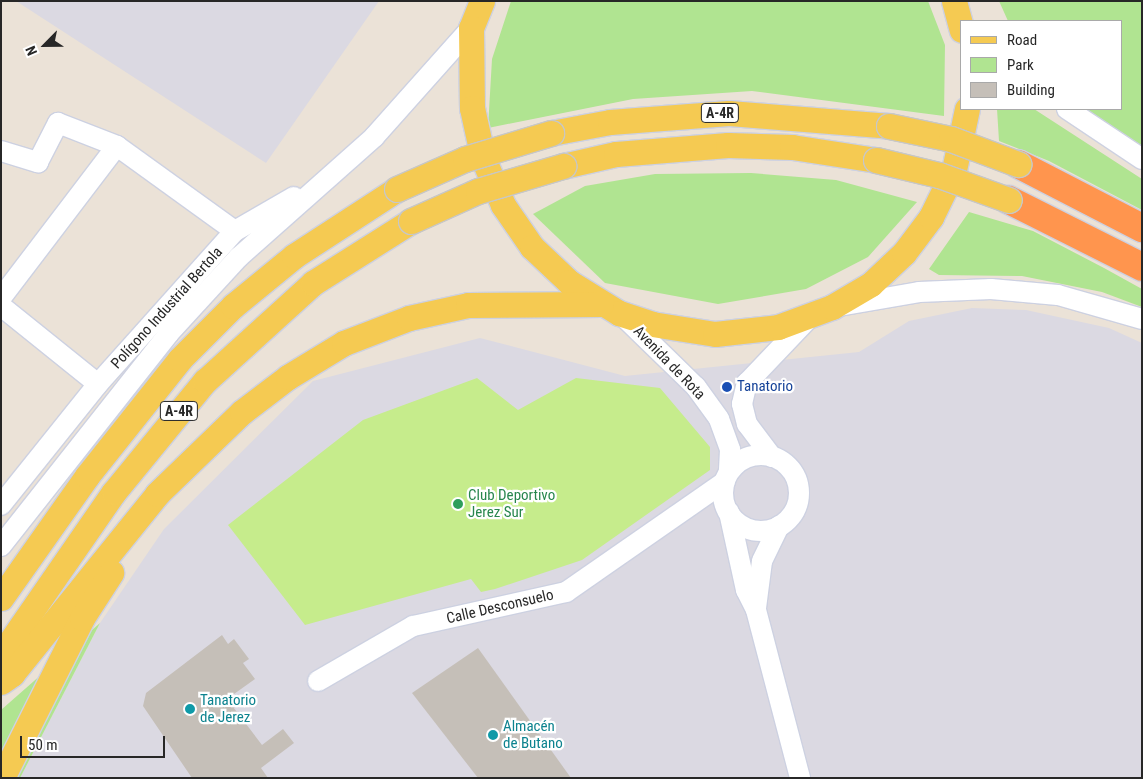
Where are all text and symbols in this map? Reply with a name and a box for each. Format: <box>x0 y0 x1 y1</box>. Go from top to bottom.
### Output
north arrow <box>20 20 70 70</box>
legend <box>960 20 1123 110</box>
text: Road <box>1007 31 1037 49</box>
text: N <box>22 44 40 58</box>
text: Park <box>1007 56 1034 74</box>
text: Building <box>1007 81 1055 99</box>
road number: A-4R <box>700 102 740 125</box>
street label: Polígono Industrial Bertola <box>108 243 226 373</box>
street label: Avenida de Rota <box>629 322 709 404</box>
place label: Tanatorio <box>737 378 793 396</box>
marker: Tanatorio <box>721 381 733 393</box>
road number: A-4R <box>159 400 199 422</box>
place label: Club Deportivo Jerez Sur <box>468 486 555 521</box>
marker: Club Deportivo Jerez Sur <box>452 498 464 510</box>
street label: Calle Desconsuelo <box>445 586 555 628</box>
place label: Tanatorio de Jerez <box>200 691 256 726</box>
marker: Tanatorio de Jerez <box>184 703 196 715</box>
place label: Almacén de Butano <box>503 717 563 752</box>
scale bar <box>22 726 168 758</box>
marker: Almacén de Butano <box>487 729 499 741</box>
text: 50 m <box>28 736 58 754</box>

